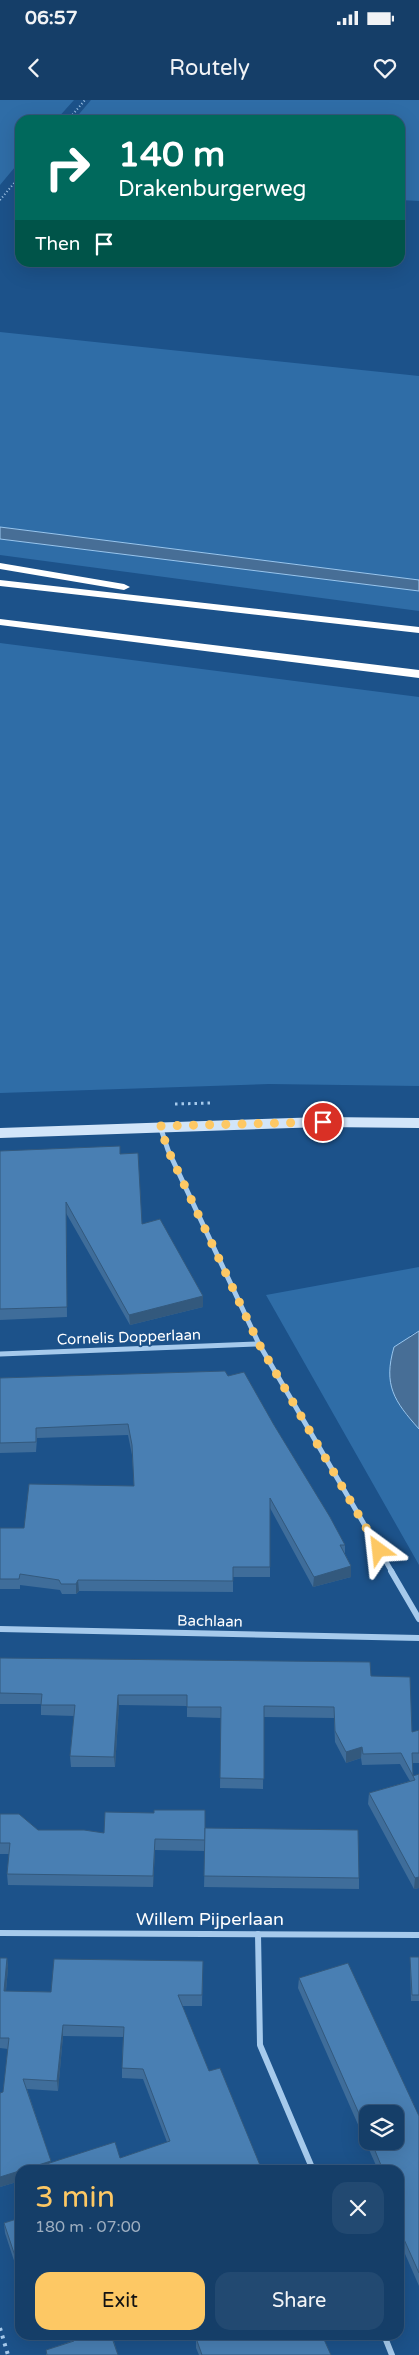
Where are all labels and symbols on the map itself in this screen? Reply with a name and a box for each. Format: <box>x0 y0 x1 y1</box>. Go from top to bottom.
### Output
pin <box>302 1101 344 1143</box>
street label: Cornelis Dopperlaan <box>57 1325 201 1349</box>
position arrow <box>352 1523 404 1575</box>
street label: Bachlaan <box>177 1611 243 1631</box>
street label: Willem Pijperlaan <box>136 1908 284 1930</box>

